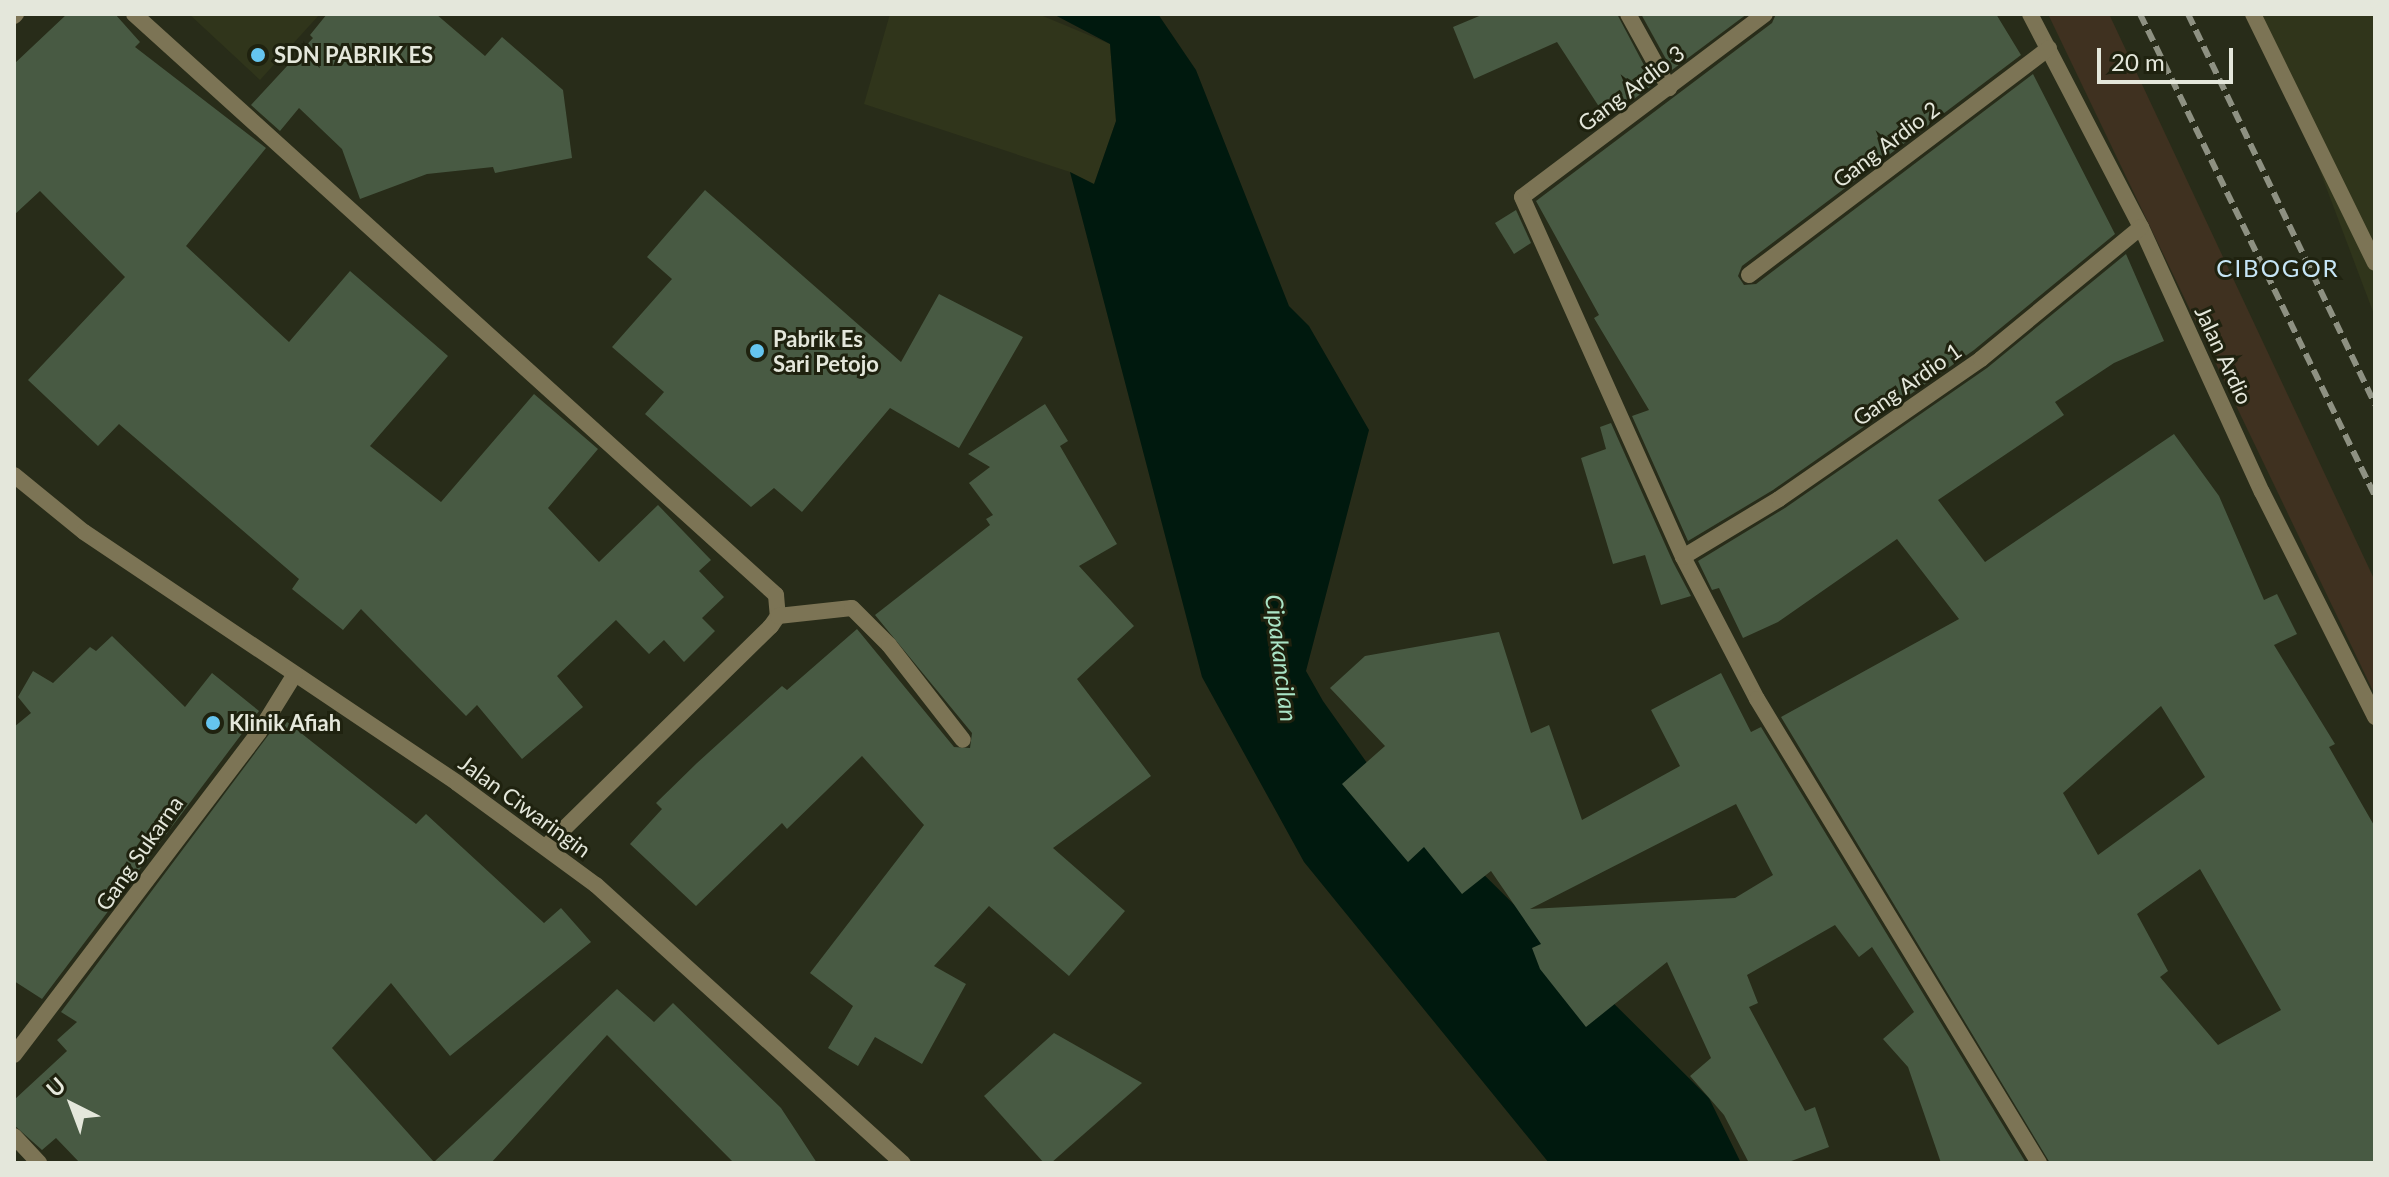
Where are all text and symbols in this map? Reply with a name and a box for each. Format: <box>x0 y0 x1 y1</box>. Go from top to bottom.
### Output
scale bar <box>2101 32 2237 82</box>
street label: Gang Ardio 3 <box>1572 39 1690 137</box>
place label: SDN PABRIK ES <box>274 42 433 68</box>
marker: SDN PABRIK ES <box>249 46 267 64</box>
text: 20 m <box>2111 47 2165 76</box>
street label: Gang Ardio 2 <box>1827 95 1945 193</box>
district label: CIBOGOR <box>2216 254 2340 282</box>
street label: Jalan Ardio <box>2190 301 2258 409</box>
place label: Pabrik Es Sari Petojo <box>773 325 879 376</box>
street label: Gang Ardio 1 <box>1847 337 1967 431</box>
marker: Pabrik Es Sari Petojo <box>748 342 766 360</box>
water label: Cipakancilan <box>1260 593 1304 723</box>
place label: Klinik Afiah <box>229 710 342 736</box>
marker: Klinik Afiah <box>204 714 222 732</box>
street label: Jalan Ciwaringin <box>454 749 596 863</box>
street label: Gang Sukarna <box>90 791 188 915</box>
north arrow <box>32 1065 112 1145</box>
text: U <box>41 1071 71 1102</box>

